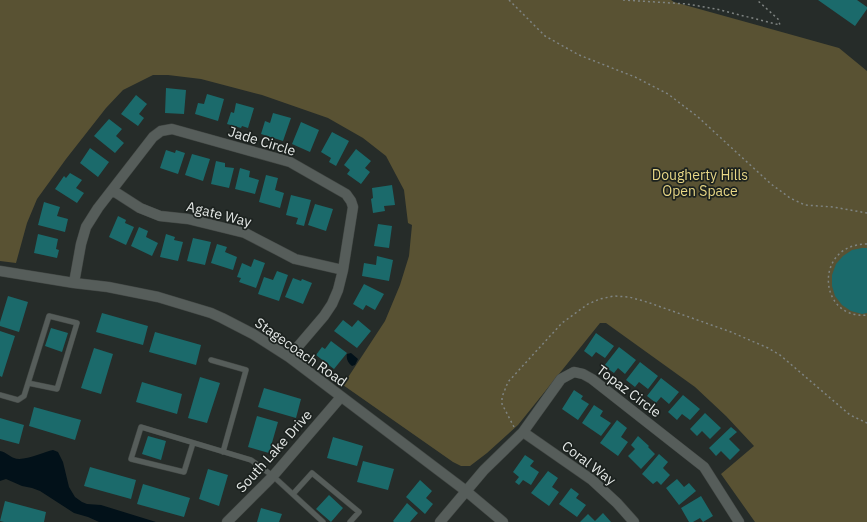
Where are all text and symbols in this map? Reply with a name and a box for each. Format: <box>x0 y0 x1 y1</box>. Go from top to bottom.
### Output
street label: Jade Circle <box>226 122 298 160</box>
park label: Dougherty Hills Open Space <box>652 166 748 200</box>
street label: Agate Way <box>185 197 253 231</box>
street label: Stagecoach Road <box>251 314 351 390</box>
street label: Topaz Circle <box>593 361 665 421</box>
street label: South Lake Drive <box>232 406 316 496</box>
street label: Coral Way <box>558 437 620 489</box>

